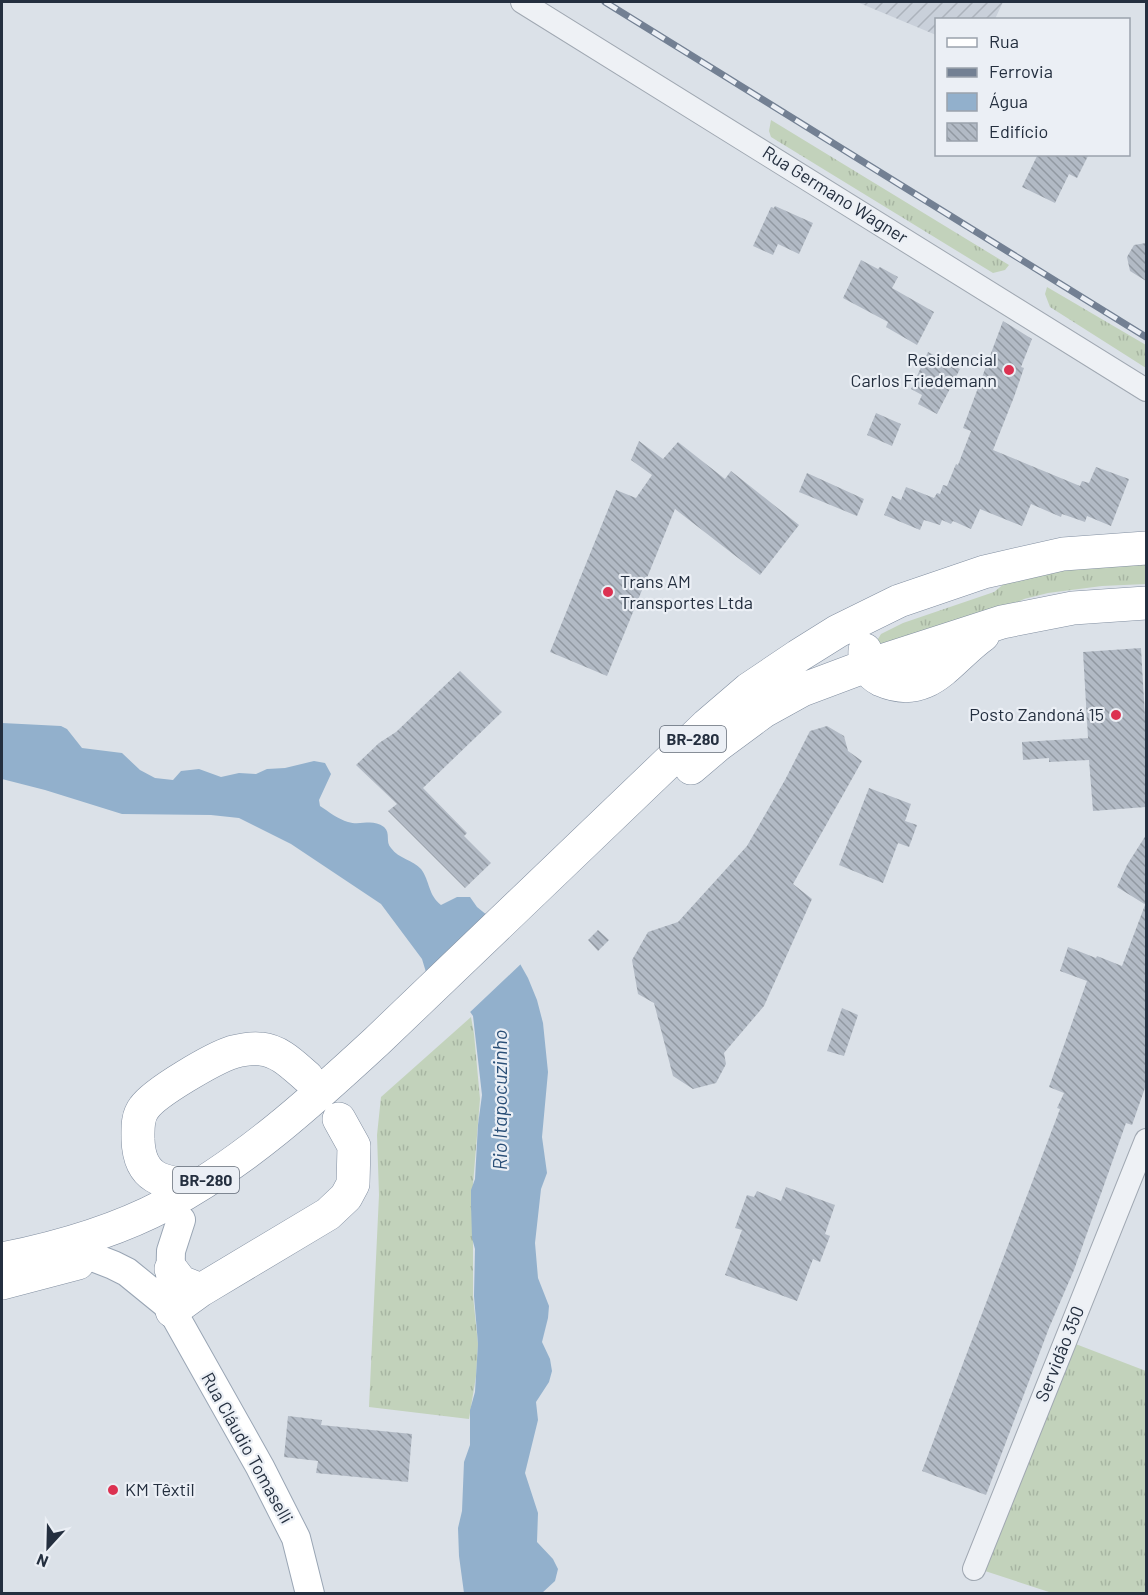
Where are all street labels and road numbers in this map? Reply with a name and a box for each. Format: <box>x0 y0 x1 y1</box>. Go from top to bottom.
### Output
street label: Rua Germano Wagner <box>759 141 913 248</box>
road number: BR-280 <box>660 726 726 752</box>
road number: BR-280 <box>173 1167 239 1193</box>
street label: Servidão 350 <box>1030 1303 1088 1405</box>
street label: Rua Cláudio Tomaselli <box>197 1368 299 1527</box>

